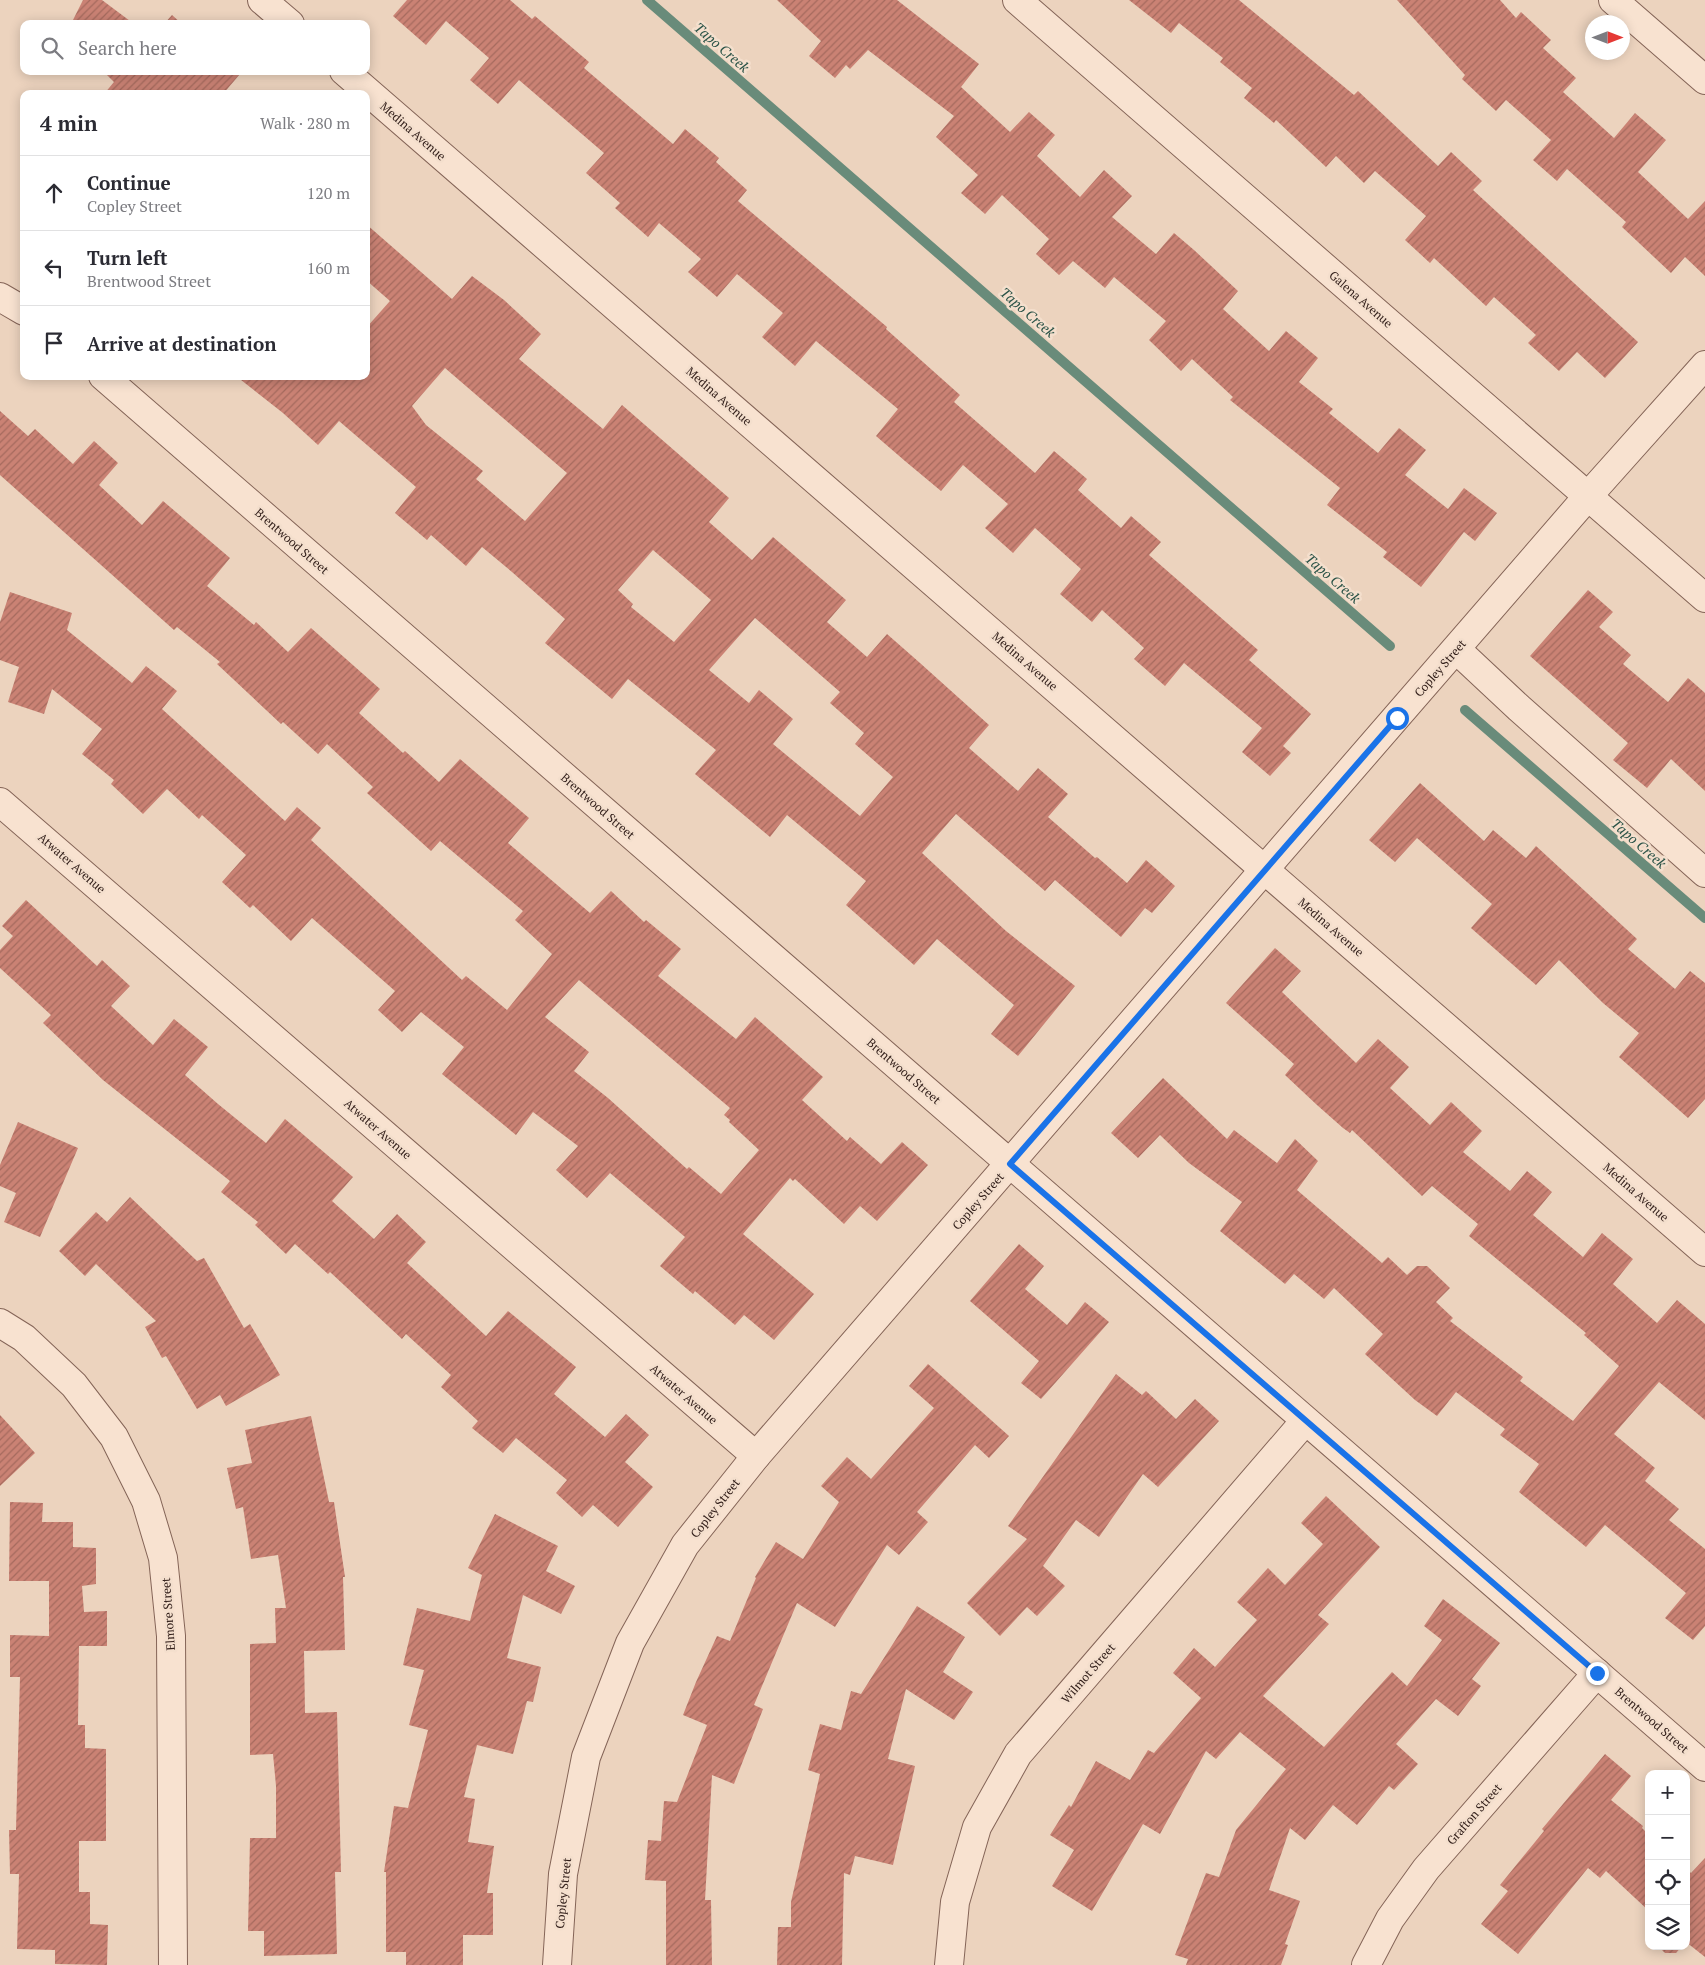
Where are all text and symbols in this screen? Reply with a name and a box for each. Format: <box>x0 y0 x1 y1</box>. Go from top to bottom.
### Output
north arrow <box>1585 15 1630 60</box>
water label: Tapo Creek <box>690 18 754 76</box>
search box <box>20 20 370 75</box>
icon: search <box>38 34 66 62</box>
text: Search here <box>78 35 177 60</box>
street label: Medina Avenue <box>377 98 449 164</box>
text: 4 min <box>40 109 97 137</box>
text: Walk · 280 m <box>260 112 350 134</box>
text: Continue <box>87 170 171 195</box>
icon: ahead <box>40 179 68 207</box>
text: 120 m <box>307 182 350 204</box>
text: Copley Street <box>87 195 182 217</box>
text: Turn left <box>87 245 168 270</box>
icon: left <box>40 254 68 282</box>
text: 160 m <box>307 257 350 279</box>
street label: Galena Avenue <box>1326 267 1396 331</box>
text: Brentwood Street <box>87 270 211 292</box>
water label: Tapo Creek <box>996 283 1060 341</box>
icon: arrive <box>40 329 68 357</box>
text: Arrive at destination <box>87 331 276 356</box>
street label: Medina Avenue <box>683 363 755 429</box>
street label: Brentwood Street <box>252 505 332 578</box>
water label: Tapo Creek <box>1301 549 1365 607</box>
street label: Medina Avenue <box>989 628 1061 694</box>
street label: Copley Street <box>1411 636 1469 700</box>
route start <box>1386 707 1409 730</box>
street label: Brentwood Street <box>558 770 638 843</box>
water label: Tapo Creek <box>1607 814 1671 872</box>
street label: Atwater Avenue <box>35 830 109 896</box>
street label: Medina Avenue <box>1295 894 1367 960</box>
street label: Brentwood Street <box>864 1035 944 1108</box>
street label: Atwater Avenue <box>341 1096 415 1162</box>
street label: Medina Avenue <box>1600 1159 1672 1225</box>
street label: Copley Street <box>949 1169 1007 1233</box>
street label: Atwater Avenue <box>647 1361 721 1427</box>
street label: Copley Street <box>687 1475 743 1541</box>
street label: Elmore Street <box>158 1576 178 1651</box>
street label: Wilmot Street <box>1058 1639 1119 1706</box>
route end <box>1586 1662 1609 1685</box>
street label: Brentwood Street <box>1612 1684 1692 1757</box>
map controls <box>1645 1770 1690 1950</box>
button: + <box>1645 1770 1690 1815</box>
street label: Grafton Street <box>1443 1780 1505 1848</box>
button: − <box>1645 1815 1690 1860</box>
street label: Copley Street <box>552 1856 574 1929</box>
button: locate <box>1645 1860 1690 1905</box>
button: layers <box>1645 1905 1690 1950</box>

